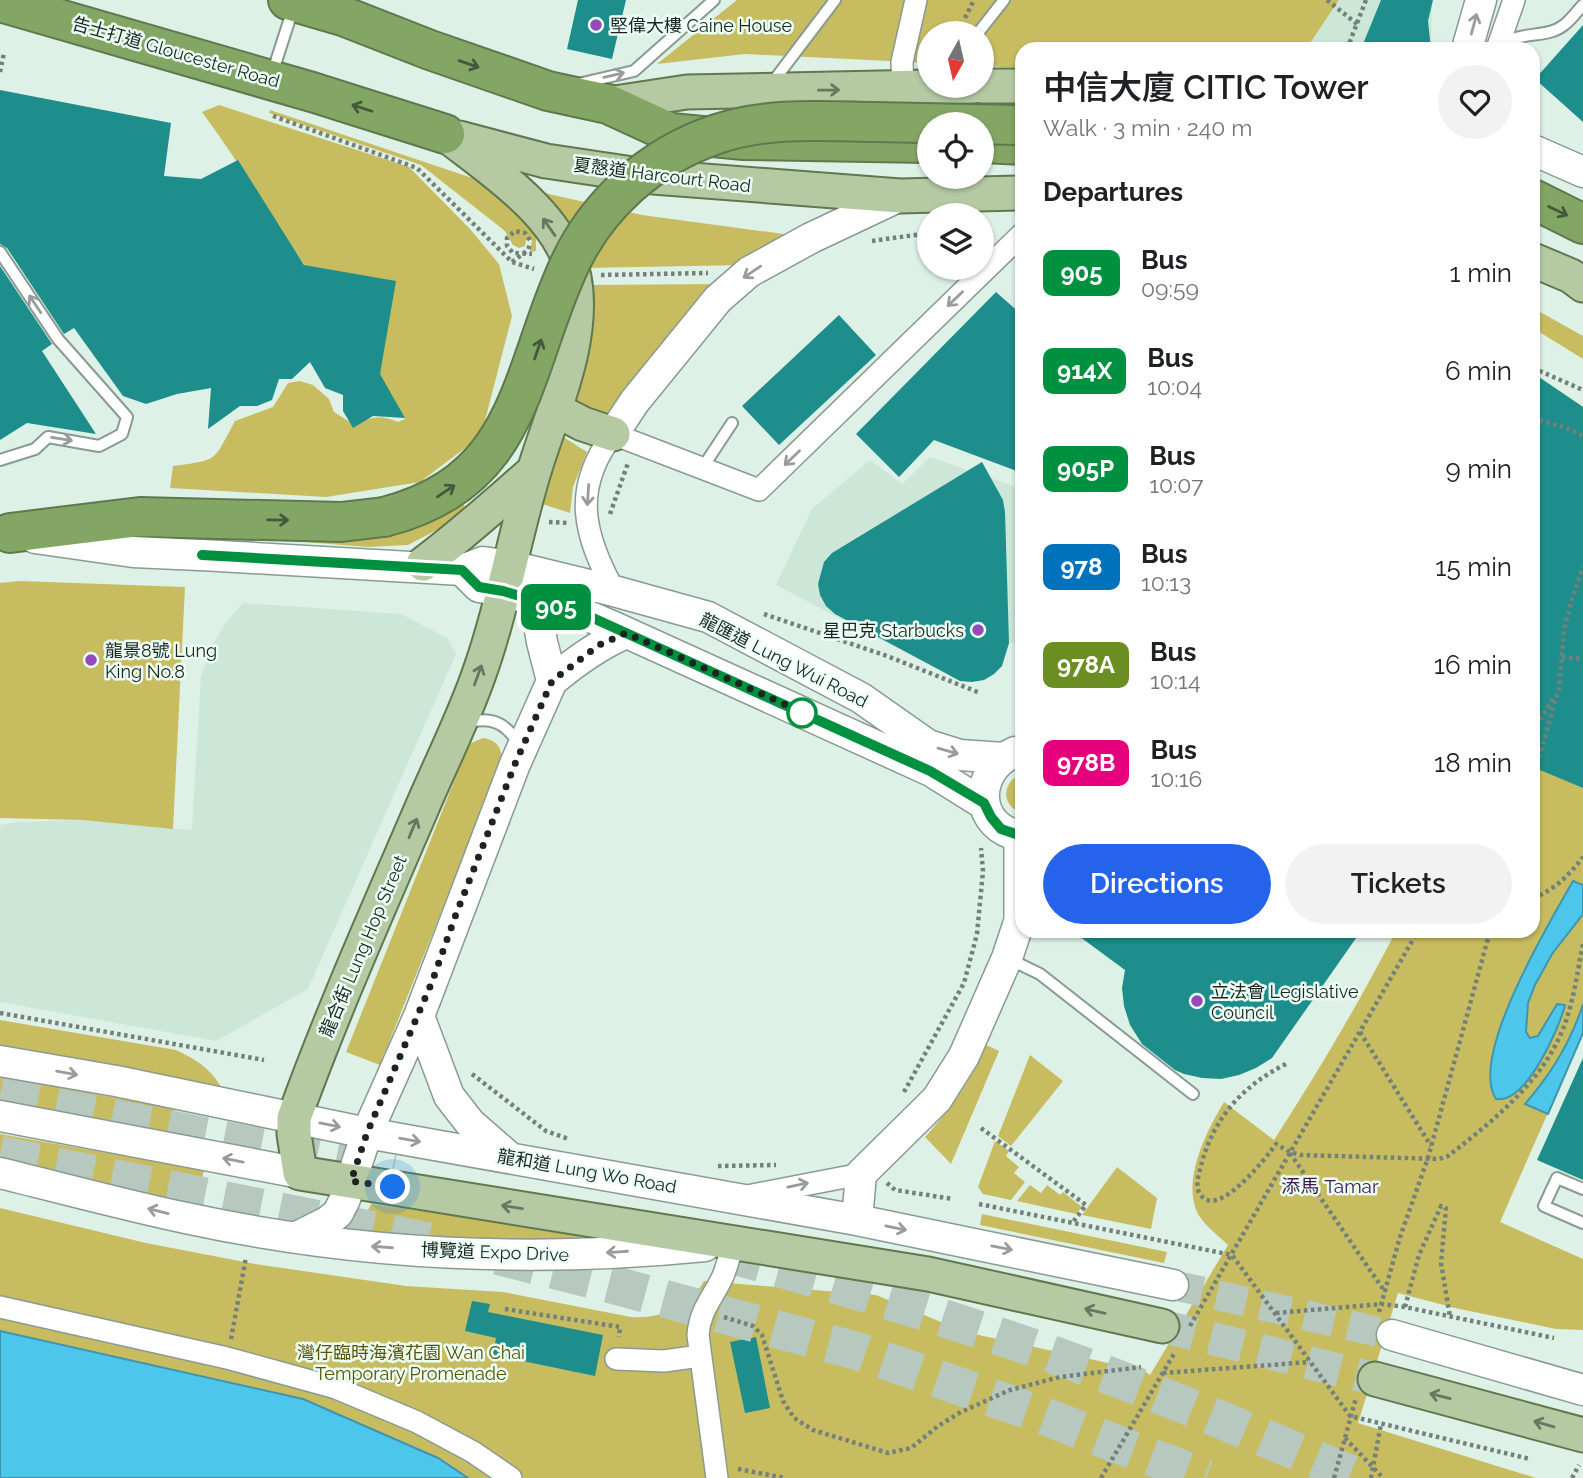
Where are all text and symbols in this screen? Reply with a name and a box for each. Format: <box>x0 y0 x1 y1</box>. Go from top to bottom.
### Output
street label: 告士打道 Gloucester Road <box>70 12 282 92</box>
one-way arrow <box>1468 14 1481 36</box>
place label: 堅偉大樓 Caine House <box>610 15 793 36</box>
marker: 堅偉大樓 Caine House <box>588 17 604 33</box>
north arrow <box>917 21 994 98</box>
map controls <box>917 21 994 280</box>
one-way arrow <box>457 59 479 71</box>
button: heart <box>1438 65 1512 139</box>
one-way arrow <box>602 68 625 81</box>
text: 中信大廈 CITIC Tower <box>1043 68 1369 107</box>
one-way arrow <box>817 83 840 96</box>
one-way arrow <box>351 101 373 113</box>
button: locate <box>917 112 994 189</box>
text: Walk · 3 min · 240 m <box>1043 114 1252 141</box>
street label: 夏慤道 Harcourt Road <box>572 154 752 196</box>
text: Departures <box>1043 177 1183 207</box>
button: layers <box>917 203 994 280</box>
one-way arrow <box>1547 205 1568 219</box>
one-way arrow <box>542 218 556 237</box>
text: Bus <box>1141 245 1188 275</box>
text: 905 <box>1060 258 1103 287</box>
text: 1 min <box>1450 258 1512 288</box>
one-way arrow <box>743 265 762 279</box>
text: 09:59 <box>1141 275 1199 302</box>
one-way arrow <box>947 290 964 307</box>
one-way arrow <box>27 295 42 314</box>
one-way arrow <box>532 338 545 360</box>
text: Bus <box>1147 343 1194 373</box>
text: 914X <box>1057 356 1112 385</box>
text: 6 min <box>1445 356 1512 386</box>
text: 10:04 <box>1147 373 1202 400</box>
one-way arrow <box>50 433 73 446</box>
text: Bus <box>1149 441 1196 471</box>
one-way arrow <box>784 449 801 466</box>
text: 905P <box>1057 454 1114 483</box>
text: 9 min <box>1445 454 1512 484</box>
text: 10:07 <box>1149 471 1204 498</box>
one-way arrow <box>581 483 594 506</box>
one-way arrow <box>436 484 456 498</box>
one-way arrow <box>267 514 290 527</box>
text: Bus <box>1141 539 1188 569</box>
text: 978 <box>1060 552 1103 581</box>
text: 15 min <box>1435 552 1512 582</box>
text: 10:13 <box>1141 569 1191 596</box>
line badge: 905 <box>516 584 596 630</box>
text: 905 <box>535 592 577 621</box>
street label: 龍匯道 Lung Wui Road <box>696 608 872 712</box>
place label: 星巴克 Starbucks <box>823 620 964 641</box>
marker: 星巴克 Starbucks <box>970 622 986 638</box>
text: Bus <box>1150 637 1196 667</box>
place label: 龍景8號 Lung King No.8 <box>105 640 217 682</box>
text: 978A <box>1057 650 1115 679</box>
text: 16 min <box>1434 650 1512 680</box>
marker: 龍景8號 Lung King No.8 <box>83 652 99 668</box>
one-way arrow <box>473 664 486 686</box>
text: 10:14 <box>1150 667 1201 694</box>
unlabelled marker <box>787 698 817 728</box>
text: Bus <box>1150 735 1197 765</box>
one-way arrow <box>937 746 959 759</box>
text: 978B <box>1057 748 1115 777</box>
text: 18 min <box>1434 748 1512 778</box>
text: 10:16 <box>1150 765 1202 792</box>
one-way arrow <box>407 818 420 840</box>
button: Directions <box>1043 844 1271 924</box>
button: Tickets <box>1285 844 1512 924</box>
street label: 龍合街 Lung Hop Street <box>315 852 411 1040</box>
place label: 立法會 Legislative Council <box>1211 981 1359 1023</box>
marker: 立法會 Legislative Council <box>1189 993 1205 1009</box>
one-way arrow <box>55 1067 78 1080</box>
one-way arrow <box>318 1119 341 1133</box>
one-way arrow <box>398 1134 421 1147</box>
street label: 龍和道 Lung Wo Road <box>496 1145 678 1197</box>
one-way arrow <box>222 1153 245 1167</box>
your location <box>375 1169 410 1204</box>
district label: 添馬 Tamar <box>1281 1175 1379 1197</box>
one-way arrow <box>786 1178 809 1192</box>
one-way arrow <box>501 1200 524 1213</box>
one-way arrow <box>147 1204 170 1218</box>
one-way arrow <box>884 1221 907 1235</box>
street label: 博覽道 Expo Drive <box>421 1239 570 1265</box>
one-way arrow <box>371 1240 394 1253</box>
one-way arrow <box>990 1242 1013 1256</box>
one-way arrow <box>606 1246 629 1259</box>
one-way arrow <box>1084 1303 1107 1317</box>
park label: 灣仔臨時海濱花園 Wan Chai Temporary Promenade <box>297 1342 525 1384</box>
one-way arrow <box>1429 1389 1452 1402</box>
one-way arrow <box>1533 1416 1555 1429</box>

